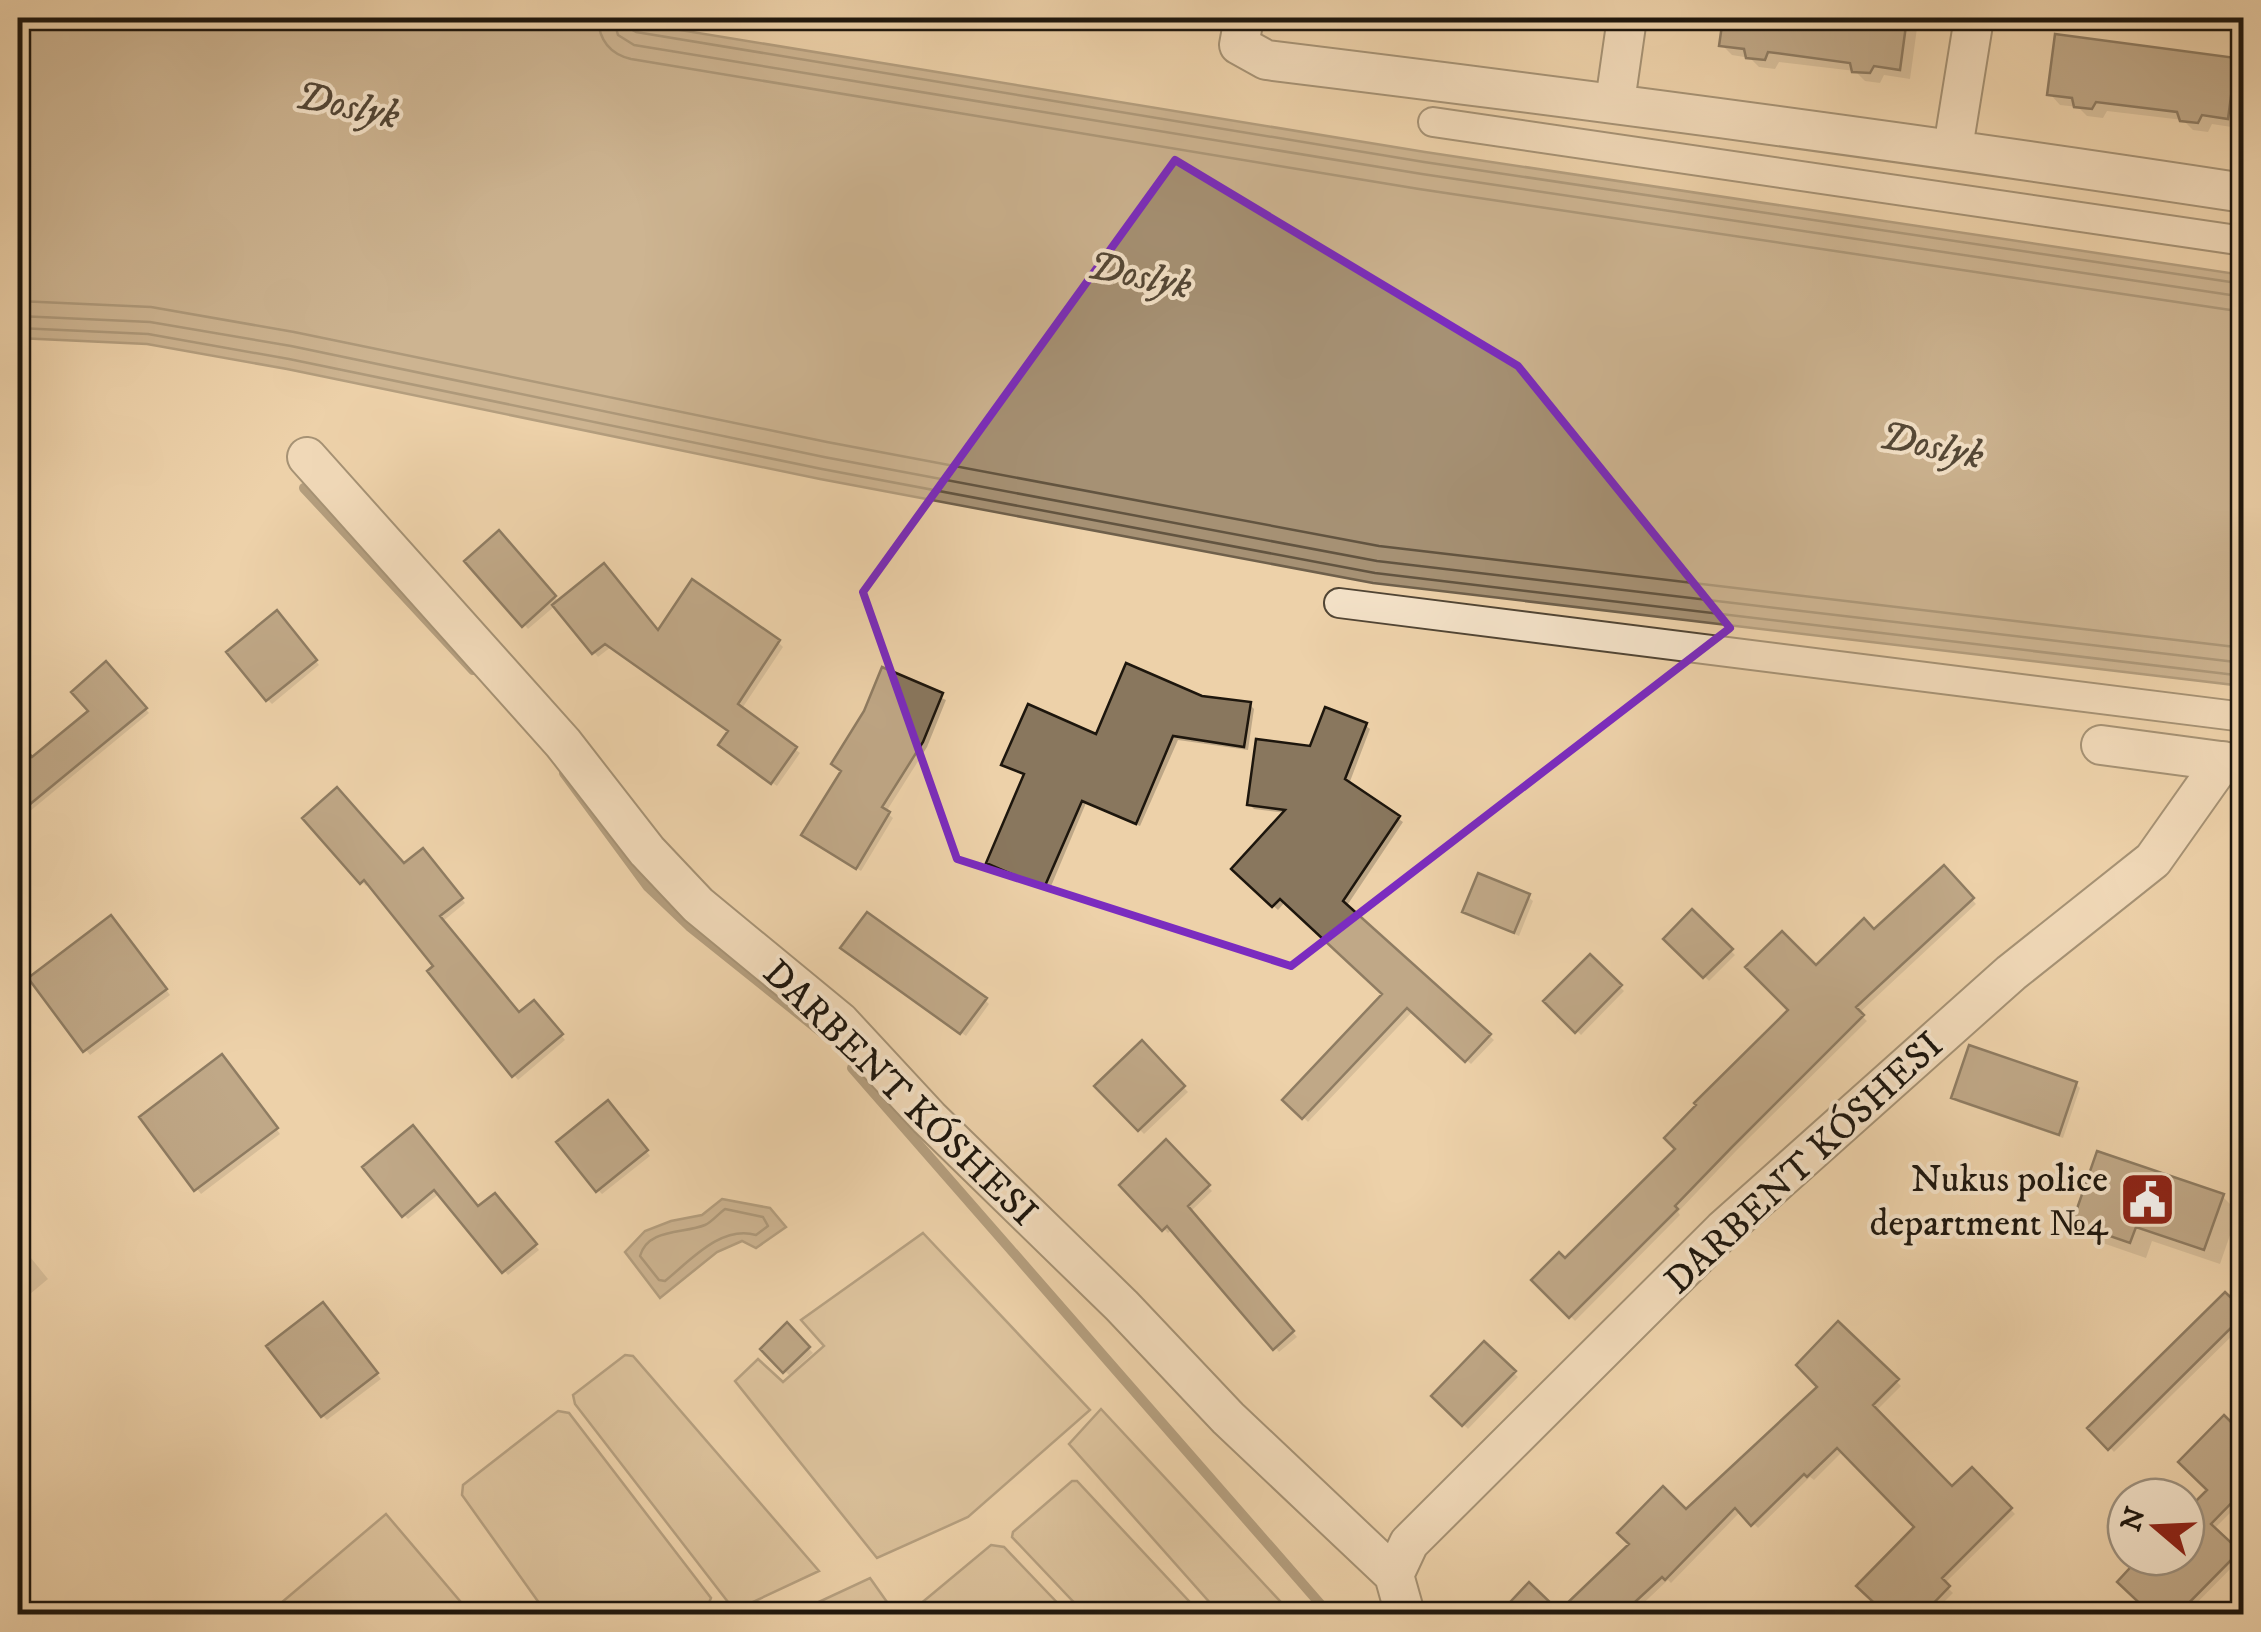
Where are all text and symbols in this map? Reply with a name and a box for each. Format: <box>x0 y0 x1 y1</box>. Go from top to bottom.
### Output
water label: Doslyk <box>291 72 404 142</box>
water label: Doslyk <box>1083 242 1196 312</box>
water label: Doslyk <box>1875 412 1988 482</box>
street label: DARBENT KÓSHESI <box>752 950 1047 1237</box>
street label: DARBENT KÓSHESI <box>1655 1022 1954 1305</box>
place label: Nukus police department №4 <box>1870 1156 2109 1248</box>
public building icon: Nukus police department №4 <box>2117 1170 2177 1230</box>
north arrow <box>2106 1477 2206 1577</box>
text: N <box>2113 1503 2154 1536</box>

